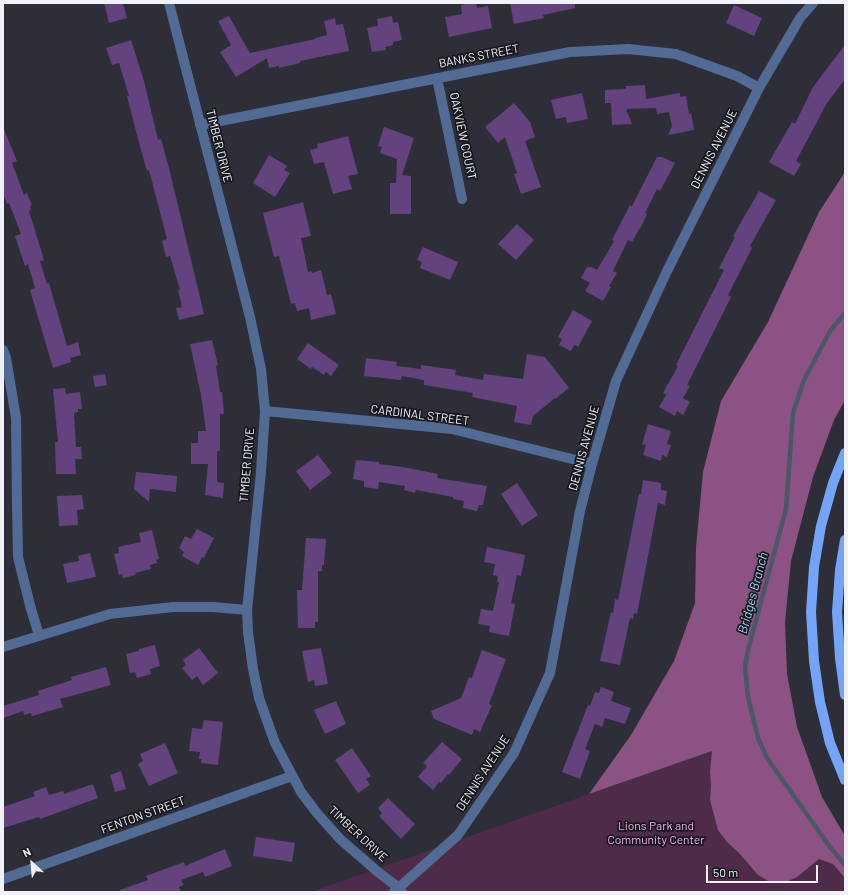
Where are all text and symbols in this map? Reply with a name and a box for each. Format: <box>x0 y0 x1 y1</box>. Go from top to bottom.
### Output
street label: BANKS STREET <box>438 41 520 71</box>
street label: OAKVIEW COURT <box>447 91 479 181</box>
street label: DENNIS AVENUE <box>688 107 740 191</box>
street label: TIMBER DRIVE <box>203 108 235 184</box>
street label: CARDINAL STREET <box>370 402 470 428</box>
street label: DENNIS AVENUE <box>566 404 602 492</box>
street label: TIMBER DRIVE <box>237 427 257 503</box>
water label: Bridges Branch <box>735 551 771 635</box>
street label: DENNIS AVENUE <box>453 732 513 814</box>
street label: FENTON STREET <box>99 793 187 837</box>
street label: TIMBER DRIVE <box>326 803 390 865</box>
park label: Lions Park and Community Center <box>607 819 705 847</box>
north arrow <box>12 843 52 883</box>
text: N <box>20 844 33 859</box>
scale bar <box>708 857 820 883</box>
text: 50 m <box>713 865 738 879</box>

